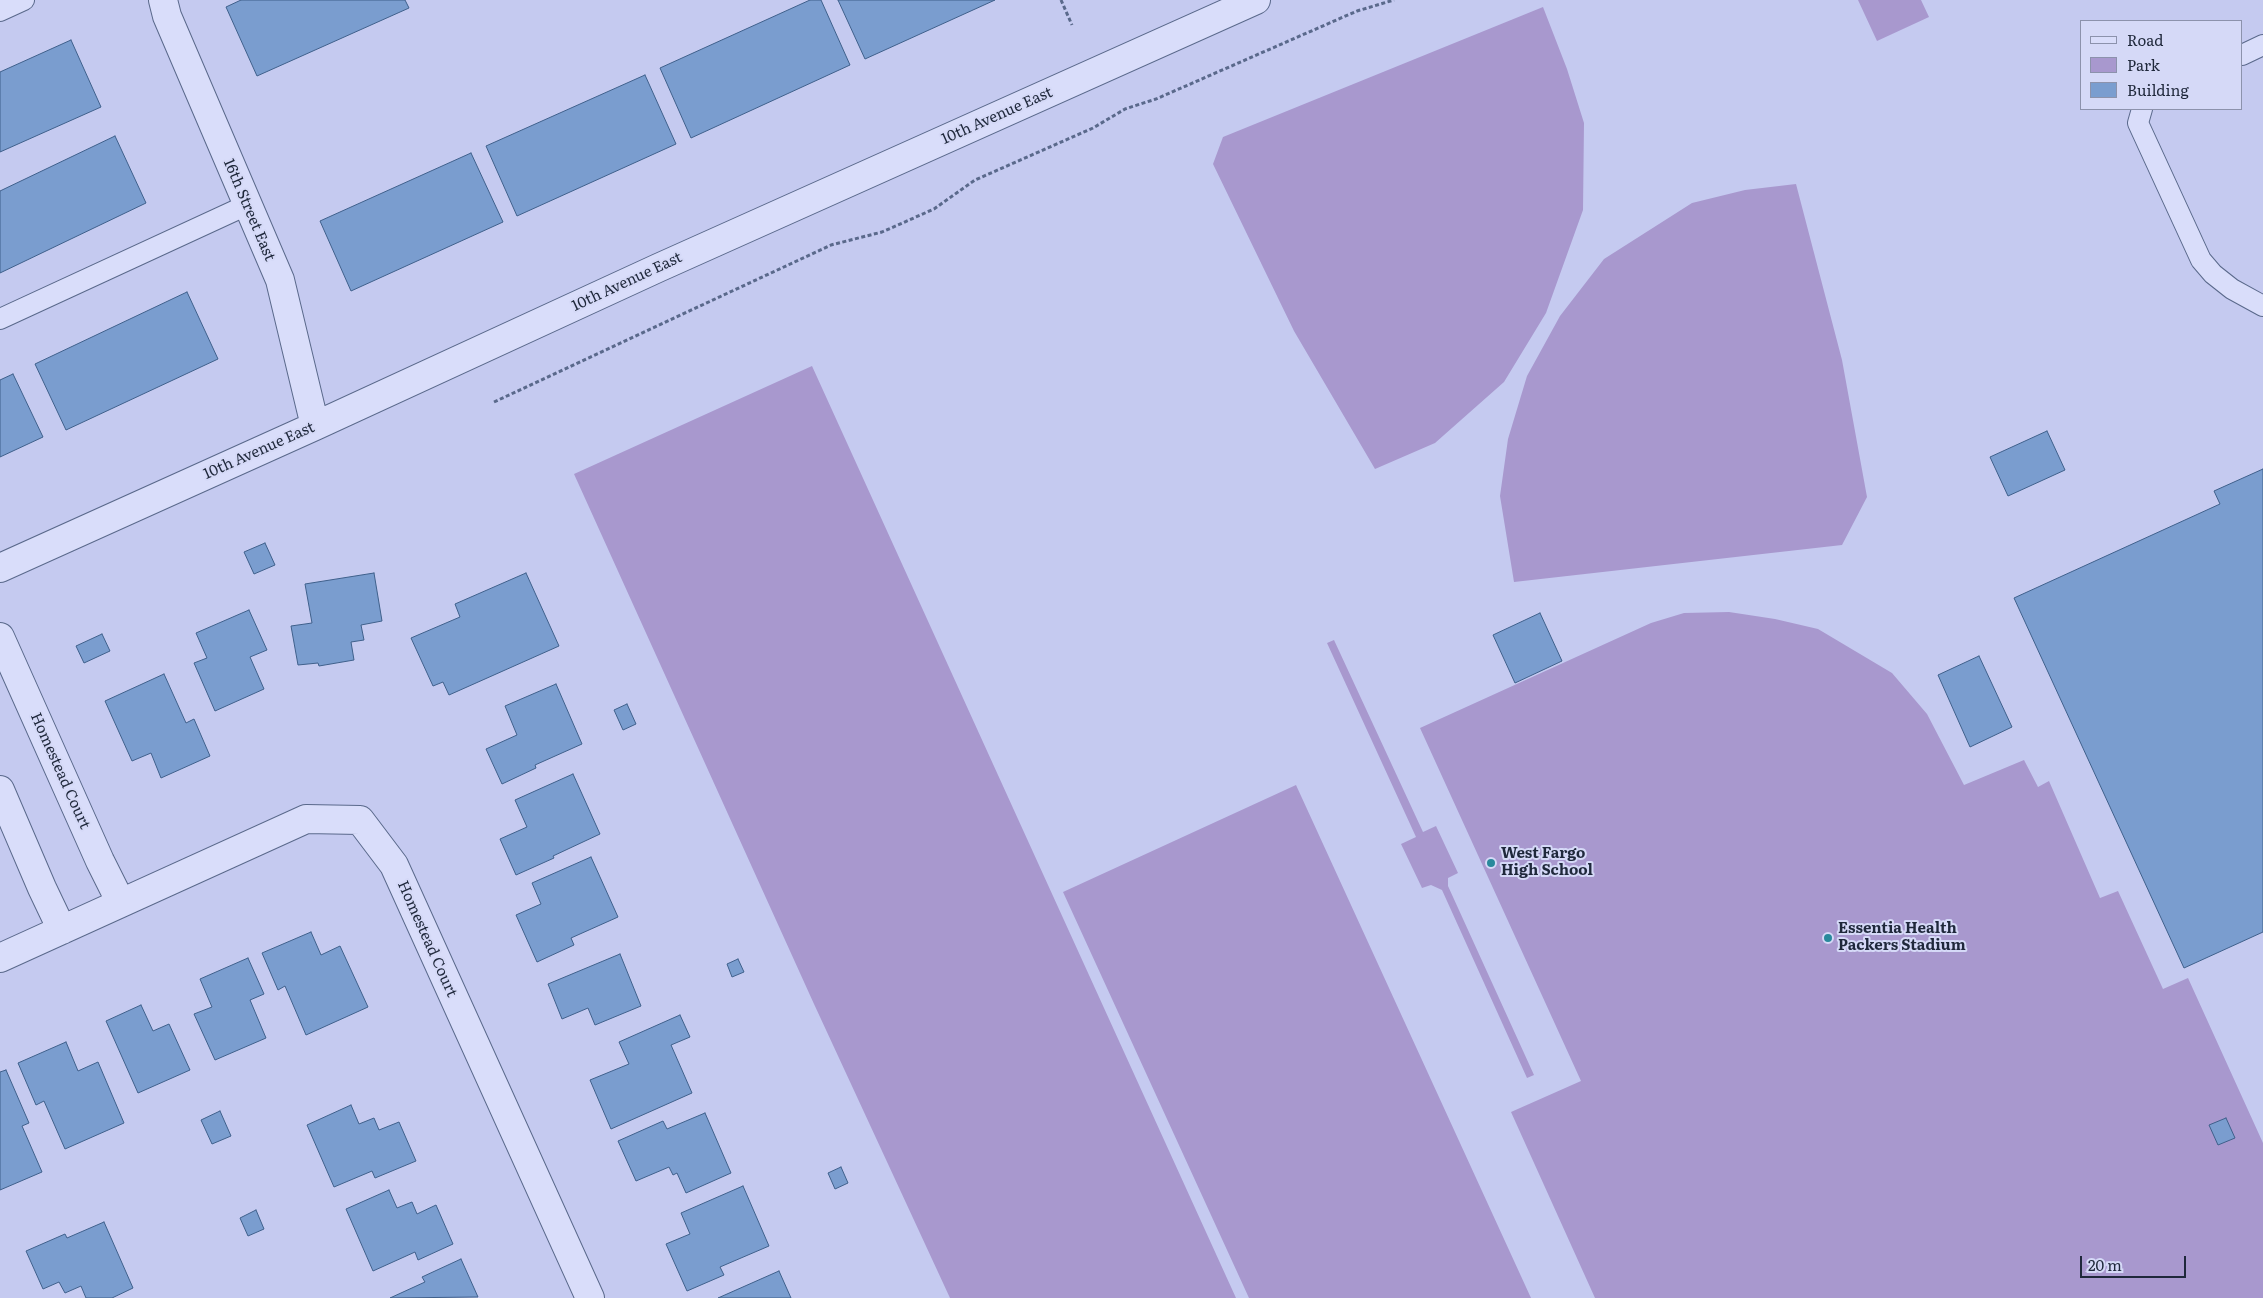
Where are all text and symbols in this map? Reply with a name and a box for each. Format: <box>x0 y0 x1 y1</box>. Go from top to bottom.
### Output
legend <box>2080 20 2243 110</box>
text: Road <box>2127 28 2163 51</box>
text: Park <box>2127 53 2160 76</box>
text: Building <box>2127 78 2189 101</box>
street label: 10th Avenue East <box>939 83 1055 149</box>
street label: 16th Street East <box>219 156 279 264</box>
street label: 10th Avenue East <box>569 249 685 315</box>
street label: 10th Avenue East <box>201 418 317 484</box>
street label: Homestead Court <box>26 710 94 832</box>
place label: West Fargo High School <box>1501 845 1593 880</box>
marker: West Fargo High School <box>1485 857 1497 869</box>
street label: Homestead Court <box>393 878 461 1000</box>
place label: Essentia Health Packers Stadium <box>1838 920 1966 955</box>
marker: Essentia Health Packers Stadium <box>1822 932 1834 944</box>
scale bar <box>2083 1246 2189 1278</box>
text: 20 m <box>2088 1253 2122 1276</box>

